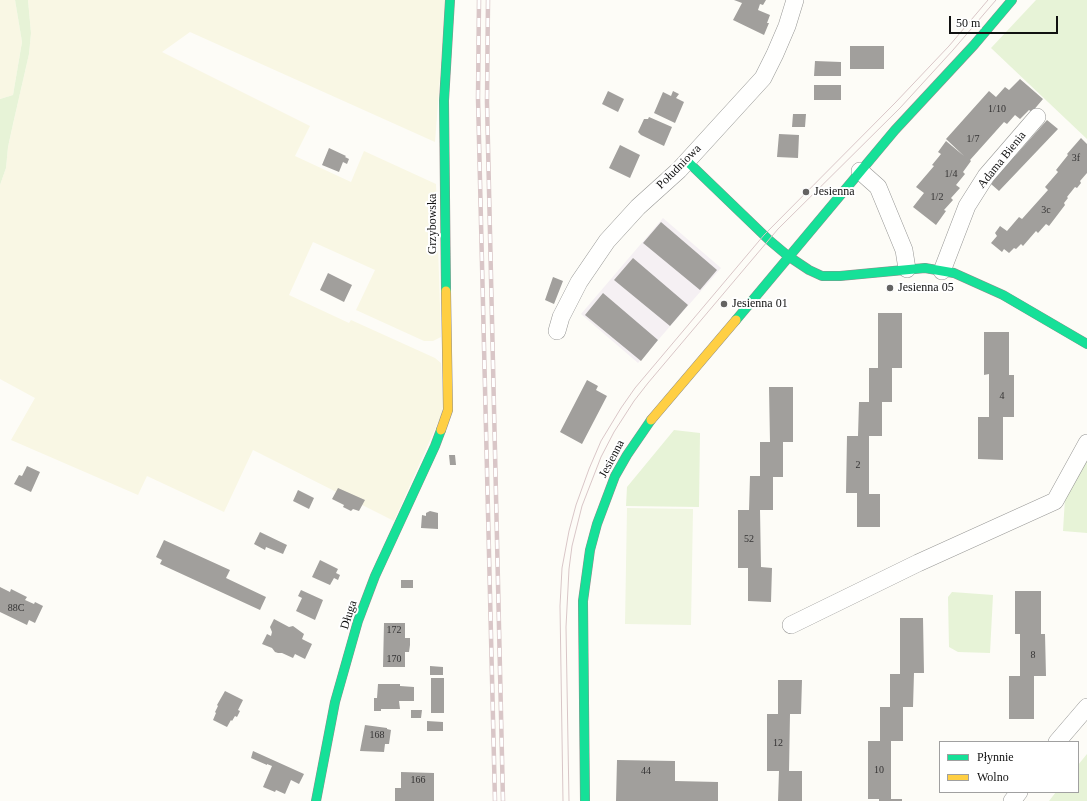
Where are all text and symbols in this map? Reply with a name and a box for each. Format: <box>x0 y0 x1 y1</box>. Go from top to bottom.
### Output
scale bar <box>951 8 1060 34</box>
text: 50 m <box>956 16 980 30</box>
house number: 1/10 <box>988 103 1006 115</box>
street label: Adama Bienia <box>975 129 1029 191</box>
house number: 1/7 <box>967 133 979 145</box>
street label: Południowa <box>654 142 704 192</box>
house number: 3f <box>1072 152 1080 164</box>
house number: 1/4 <box>945 168 957 180</box>
place label: Jesienna <box>814 185 855 199</box>
marker: Jesienna <box>801 187 811 197</box>
house number: 1/2 <box>931 191 943 203</box>
street label: Grzybowska <box>426 194 440 254</box>
house number: 3c <box>1041 204 1051 216</box>
place label: Jesienna 05 <box>898 281 954 295</box>
marker: Jesienna 05 <box>885 283 895 293</box>
place label: Jesienna 01 <box>732 297 788 311</box>
marker: Jesienna 01 <box>719 299 729 309</box>
house number: 4 <box>1000 390 1004 402</box>
street label: Jesienna <box>596 438 628 480</box>
house number: 2 <box>856 459 860 471</box>
house number: 52 <box>744 533 754 545</box>
street label: Długa <box>338 599 360 631</box>
house number: 88C <box>8 602 24 614</box>
house number: 172 <box>386 624 402 636</box>
house number: 8 <box>1030 649 1036 661</box>
house number: 170 <box>386 653 402 665</box>
house number: 168 <box>370 729 384 741</box>
house number: 12 <box>773 737 783 749</box>
legend <box>939 741 1079 793</box>
text: Płynnie <box>977 750 1014 764</box>
house number: 10 <box>874 764 884 776</box>
house number: 44 <box>641 765 651 777</box>
text: Wolno <box>977 770 1009 784</box>
house number: 166 <box>410 774 426 786</box>

